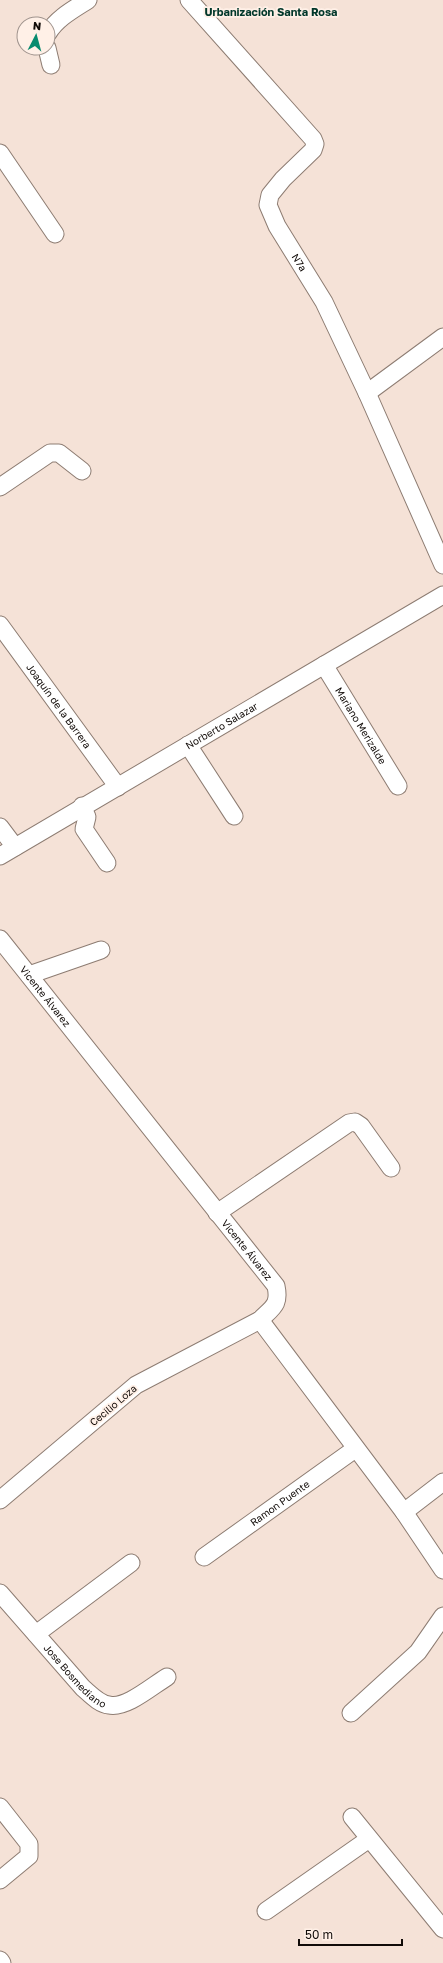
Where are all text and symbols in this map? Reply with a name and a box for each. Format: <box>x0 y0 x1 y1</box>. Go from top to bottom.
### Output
district label: Urbanización Santa Rosa <box>204 5 338 18</box>
north arrow <box>16 16 56 56</box>
text: N <box>32 19 42 32</box>
street label: N7a <box>289 251 309 273</box>
street label: Joaquín de la Barrera <box>24 661 94 751</box>
street label: Mariano Merizalde <box>333 685 389 766</box>
street label: Norberto Salazar <box>183 700 260 751</box>
street label: Vicente Álvarez <box>18 963 73 1029</box>
street label: Vicente Álvarez <box>219 1217 275 1282</box>
street label: Cecilio Loza <box>87 1382 139 1428</box>
street label: Ramon Puente <box>248 1477 312 1528</box>
street label: Jose Bosmediano <box>41 1642 108 1710</box>
scale bar <box>299 1921 402 1947</box>
text: 50 m <box>305 1927 333 1942</box>

